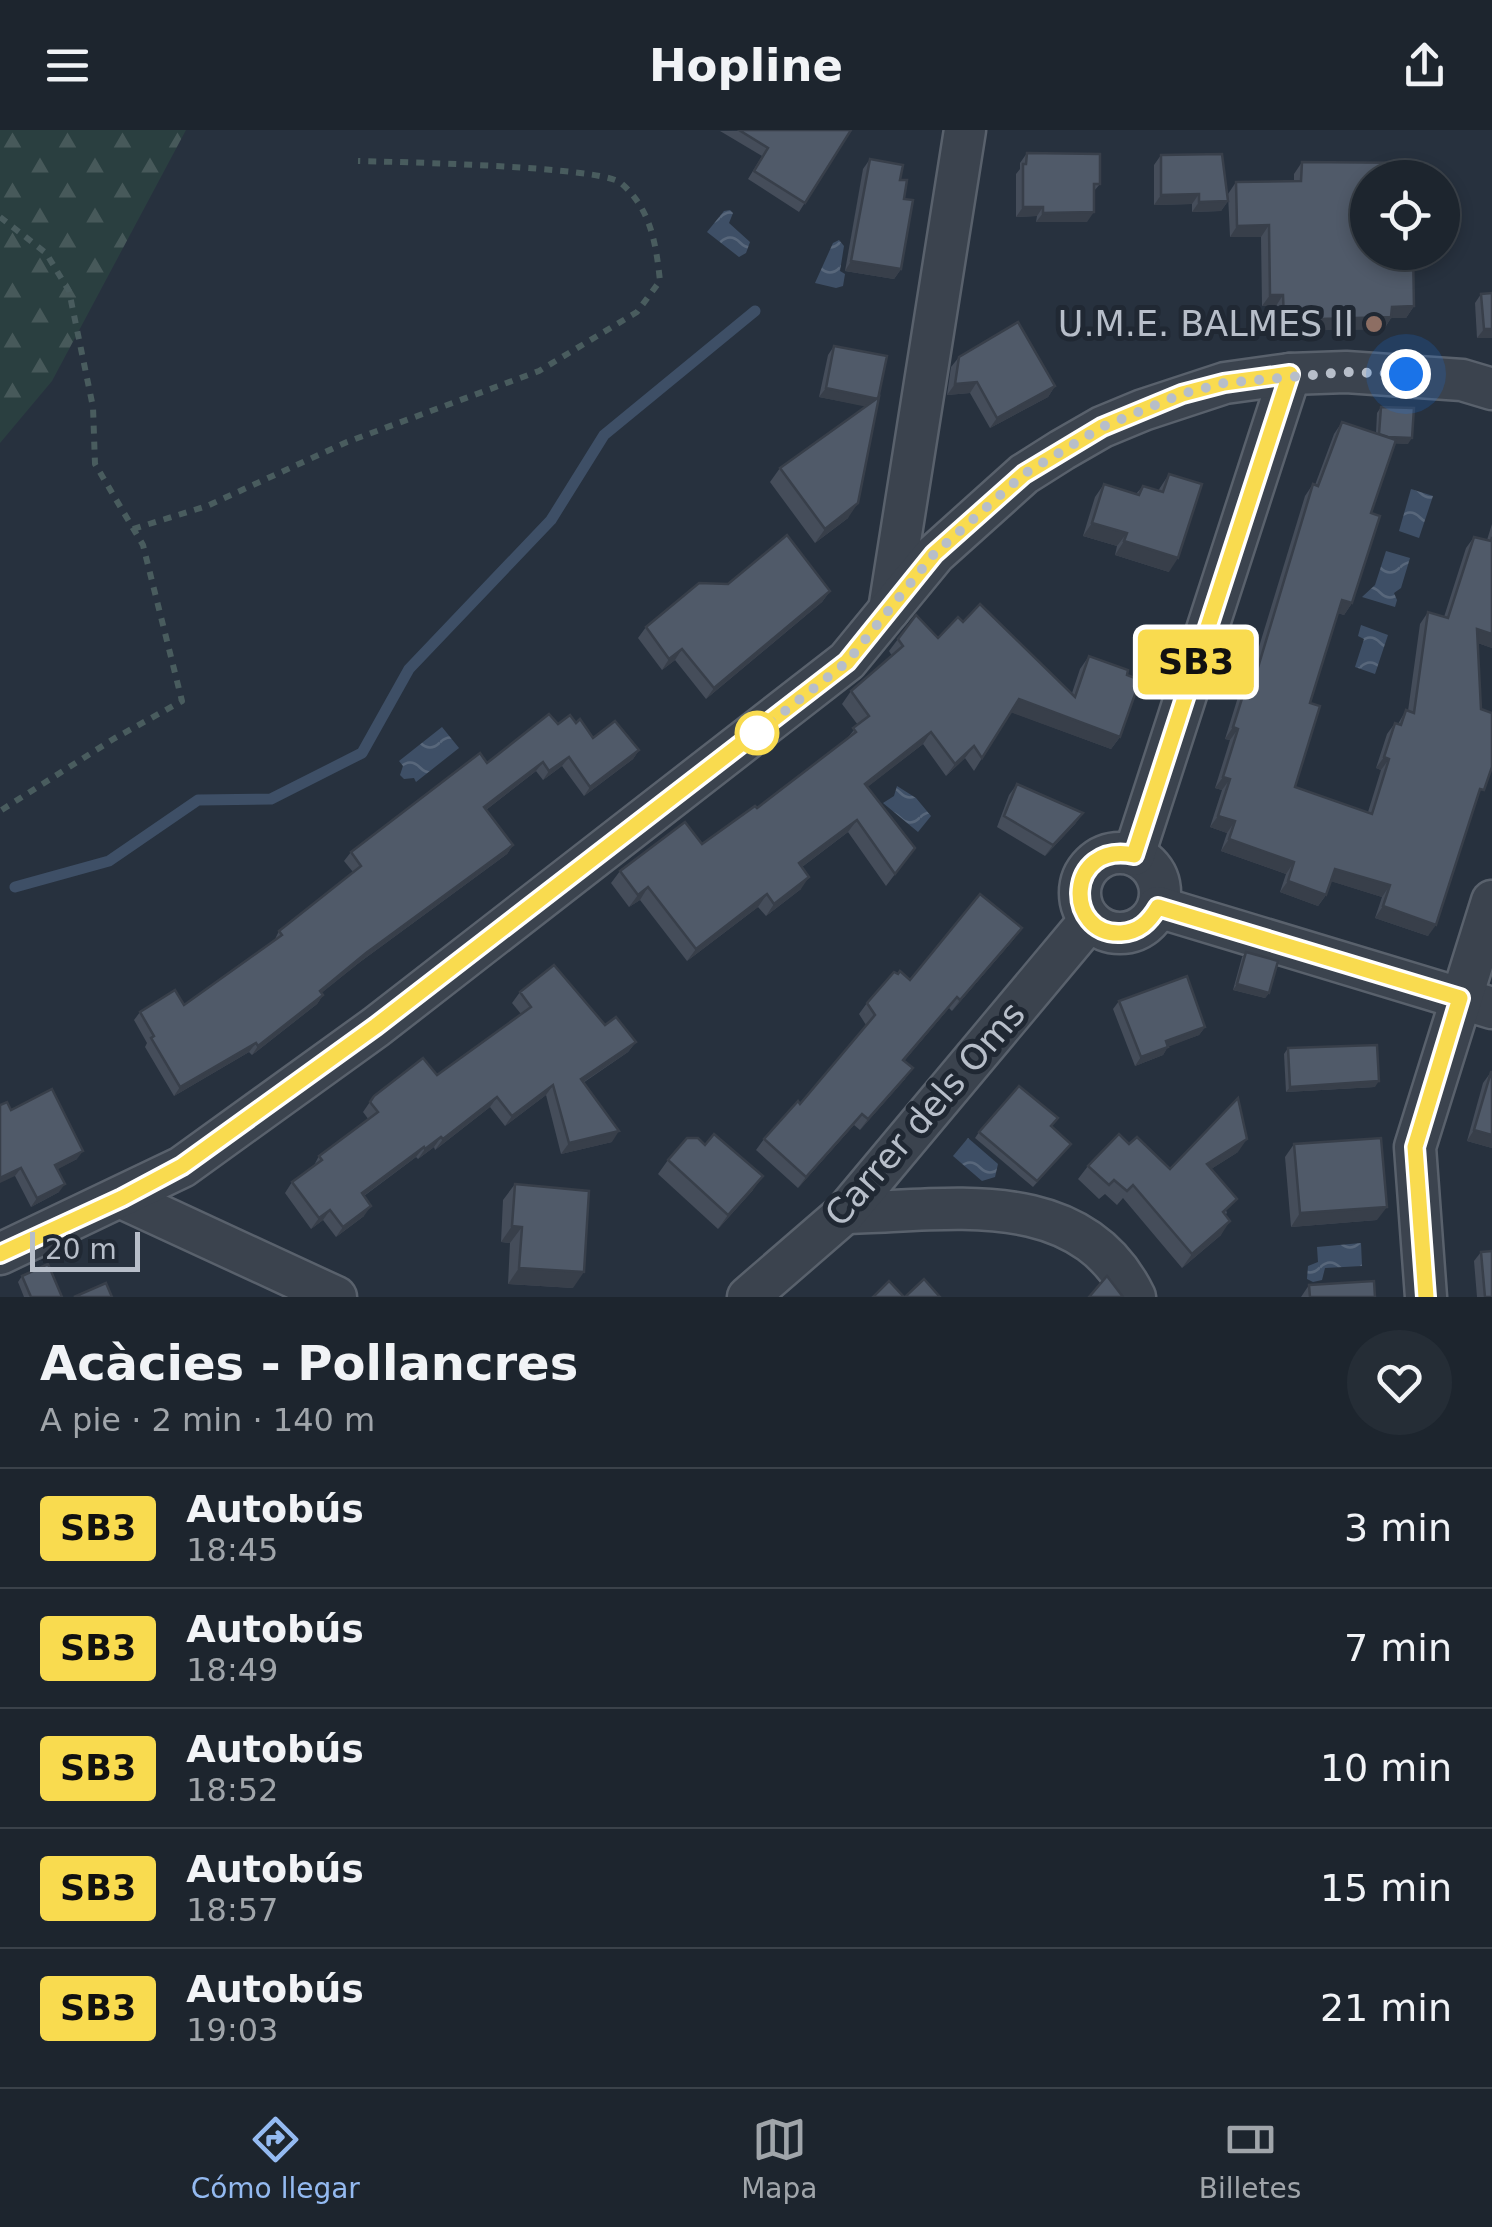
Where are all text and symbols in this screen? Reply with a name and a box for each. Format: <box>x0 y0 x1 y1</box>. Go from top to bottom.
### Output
icon: menu <box>40 38 95 93</box>
icon: share <box>1397 38 1452 93</box>
text: Hopline <box>649 39 843 92</box>
map controls <box>1350 160 1460 270</box>
button: locate <box>1350 160 1460 270</box>
place label: U.M.E. BALMES II <box>1058 304 1354 344</box>
marker: U.M.E. BALMES II <box>1363 313 1385 335</box>
your location <box>1381 349 1431 399</box>
line badge: SB3 <box>1138 630 1254 694</box>
text: SB3 <box>1158 642 1234 682</box>
unlabelled marker <box>736 712 778 754</box>
street label: Carrer dels Oms <box>817 994 1033 1234</box>
scale bar <box>30 1227 140 1272</box>
text: 20 m <box>45 1233 117 1266</box>
button: heart <box>1347 1330 1452 1435</box>
text: Acàcies - Pollancres <box>40 1335 578 1391</box>
text: A pie · 2 min · 140 m <box>40 1401 375 1439</box>
text: Autobús <box>186 1487 364 1531</box>
text: 3 min <box>1344 1506 1452 1550</box>
text: SB3 <box>60 1508 136 1548</box>
text: 18:45 <box>186 1531 278 1569</box>
text: Autobús <box>186 1607 364 1651</box>
text: 7 min <box>1344 1626 1452 1670</box>
text: SB3 <box>60 1628 136 1668</box>
text: 18:49 <box>186 1651 278 1689</box>
text: Autobús <box>186 1727 364 1771</box>
text: 10 min <box>1320 1746 1452 1790</box>
text: SB3 <box>60 1748 136 1788</box>
text: 18:52 <box>186 1771 278 1809</box>
text: Autobús <box>186 1847 364 1891</box>
text: 15 min <box>1320 1866 1452 1910</box>
text: SB3 <box>60 1868 136 1908</box>
text: 18:57 <box>186 1891 278 1929</box>
text: Autobús <box>186 1967 364 2011</box>
text: 21 min <box>1320 1986 1452 2030</box>
text: SB3 <box>60 1988 136 2028</box>
text: 19:03 <box>186 2011 278 2049</box>
tab: Cómo llegar <box>191 2112 360 2205</box>
tab: Mapa <box>741 2112 817 2205</box>
tab: Billetes <box>1199 2112 1301 2205</box>

